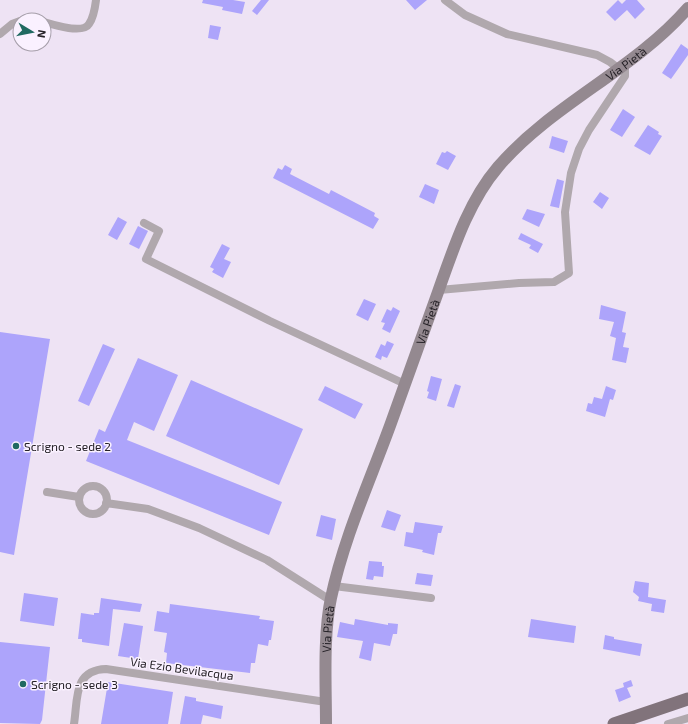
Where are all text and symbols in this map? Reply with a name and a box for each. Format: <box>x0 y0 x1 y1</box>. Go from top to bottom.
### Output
north arrow <box>12 12 52 52</box>
text: N <box>35 29 49 39</box>
street label: Via Pietà <box>603 44 649 83</box>
street label: Via Pietà <box>413 297 442 346</box>
place label: Scrigno - sede 2 <box>24 439 111 453</box>
marker: Scrigno - sede 2 <box>11 441 21 451</box>
street label: Via Pietà <box>319 604 336 653</box>
street label: Via Ezio Bevilacqua <box>129 654 235 682</box>
place label: Scrigno - sede 3 <box>31 677 118 691</box>
marker: Scrigno - sede 3 <box>18 679 28 689</box>

